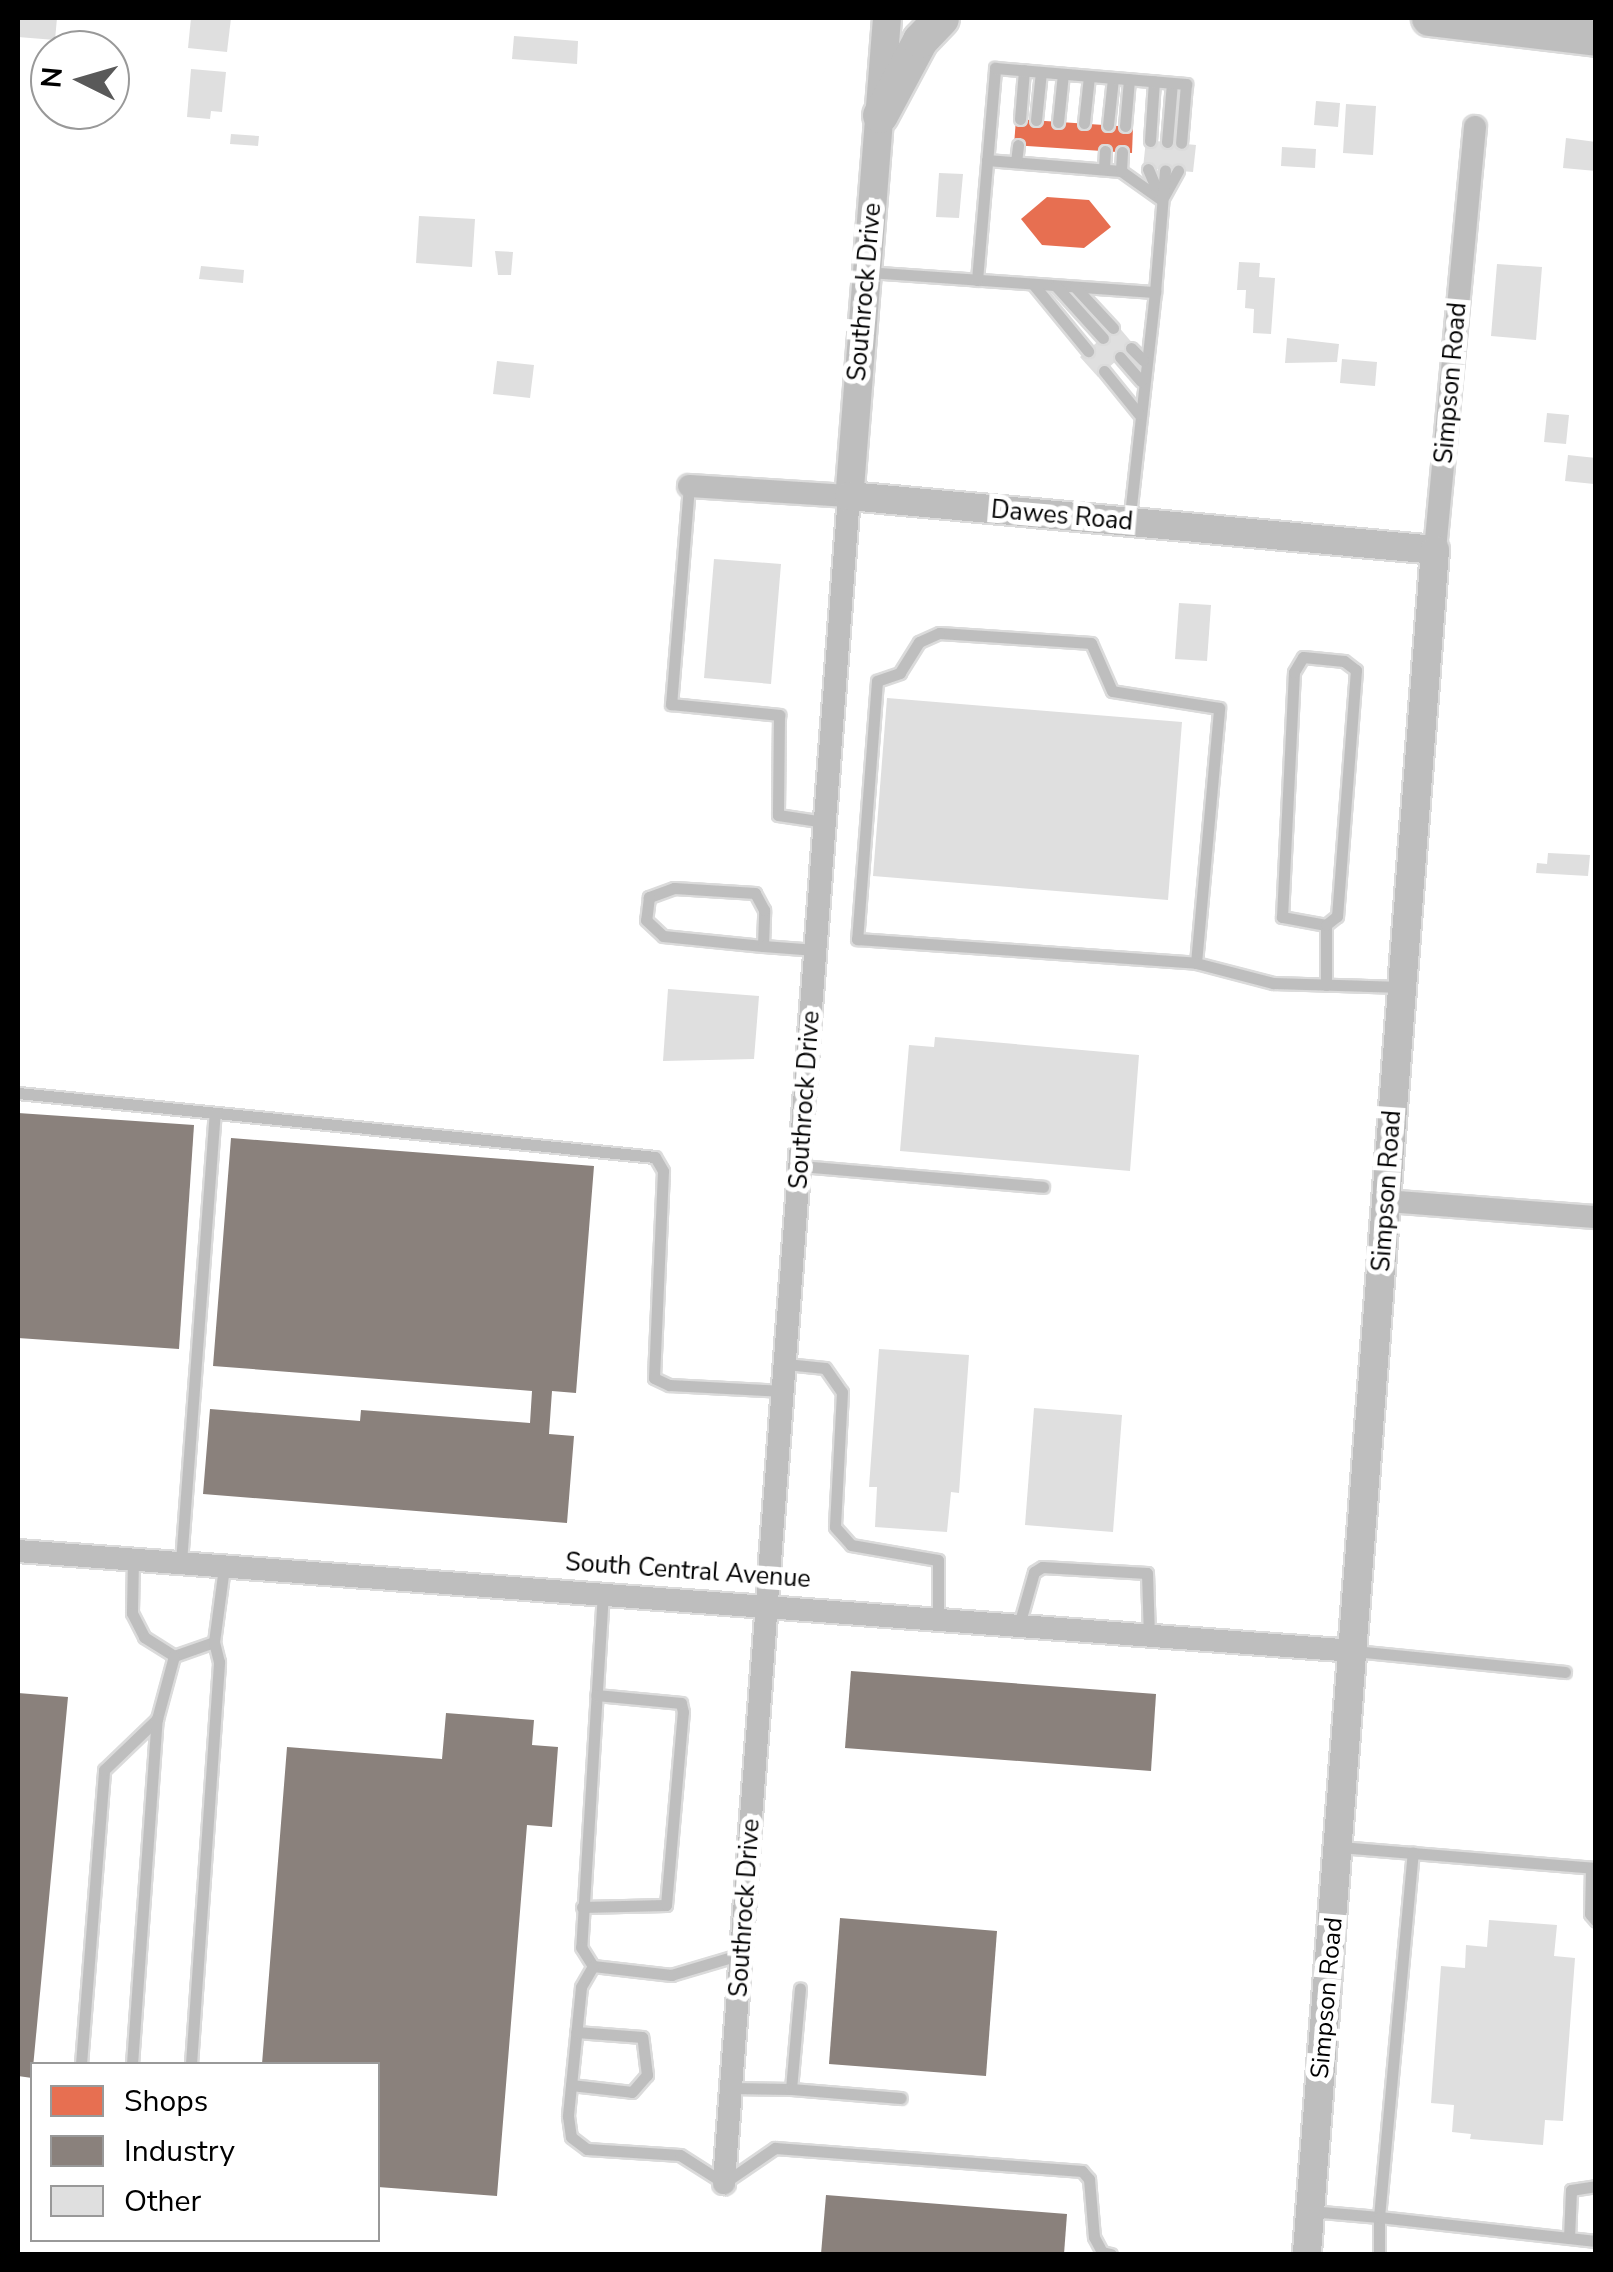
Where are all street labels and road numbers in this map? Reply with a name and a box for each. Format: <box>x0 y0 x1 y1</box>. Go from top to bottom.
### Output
street label: Southrock Drive <box>842 202 888 382</box>
street label: Simpson Road <box>1429 301 1473 465</box>
street label: Dawes Road <box>990 495 1134 537</box>
street label: Southrock Drive <box>784 1010 826 1190</box>
street label: Simpson Road <box>1366 1109 1408 1273</box>
street label: South Central Avenue <box>564 1547 812 1595</box>
street label: Southrock Drive <box>724 1818 766 1998</box>
street label: Simpson Road <box>1305 1916 1349 2080</box>

